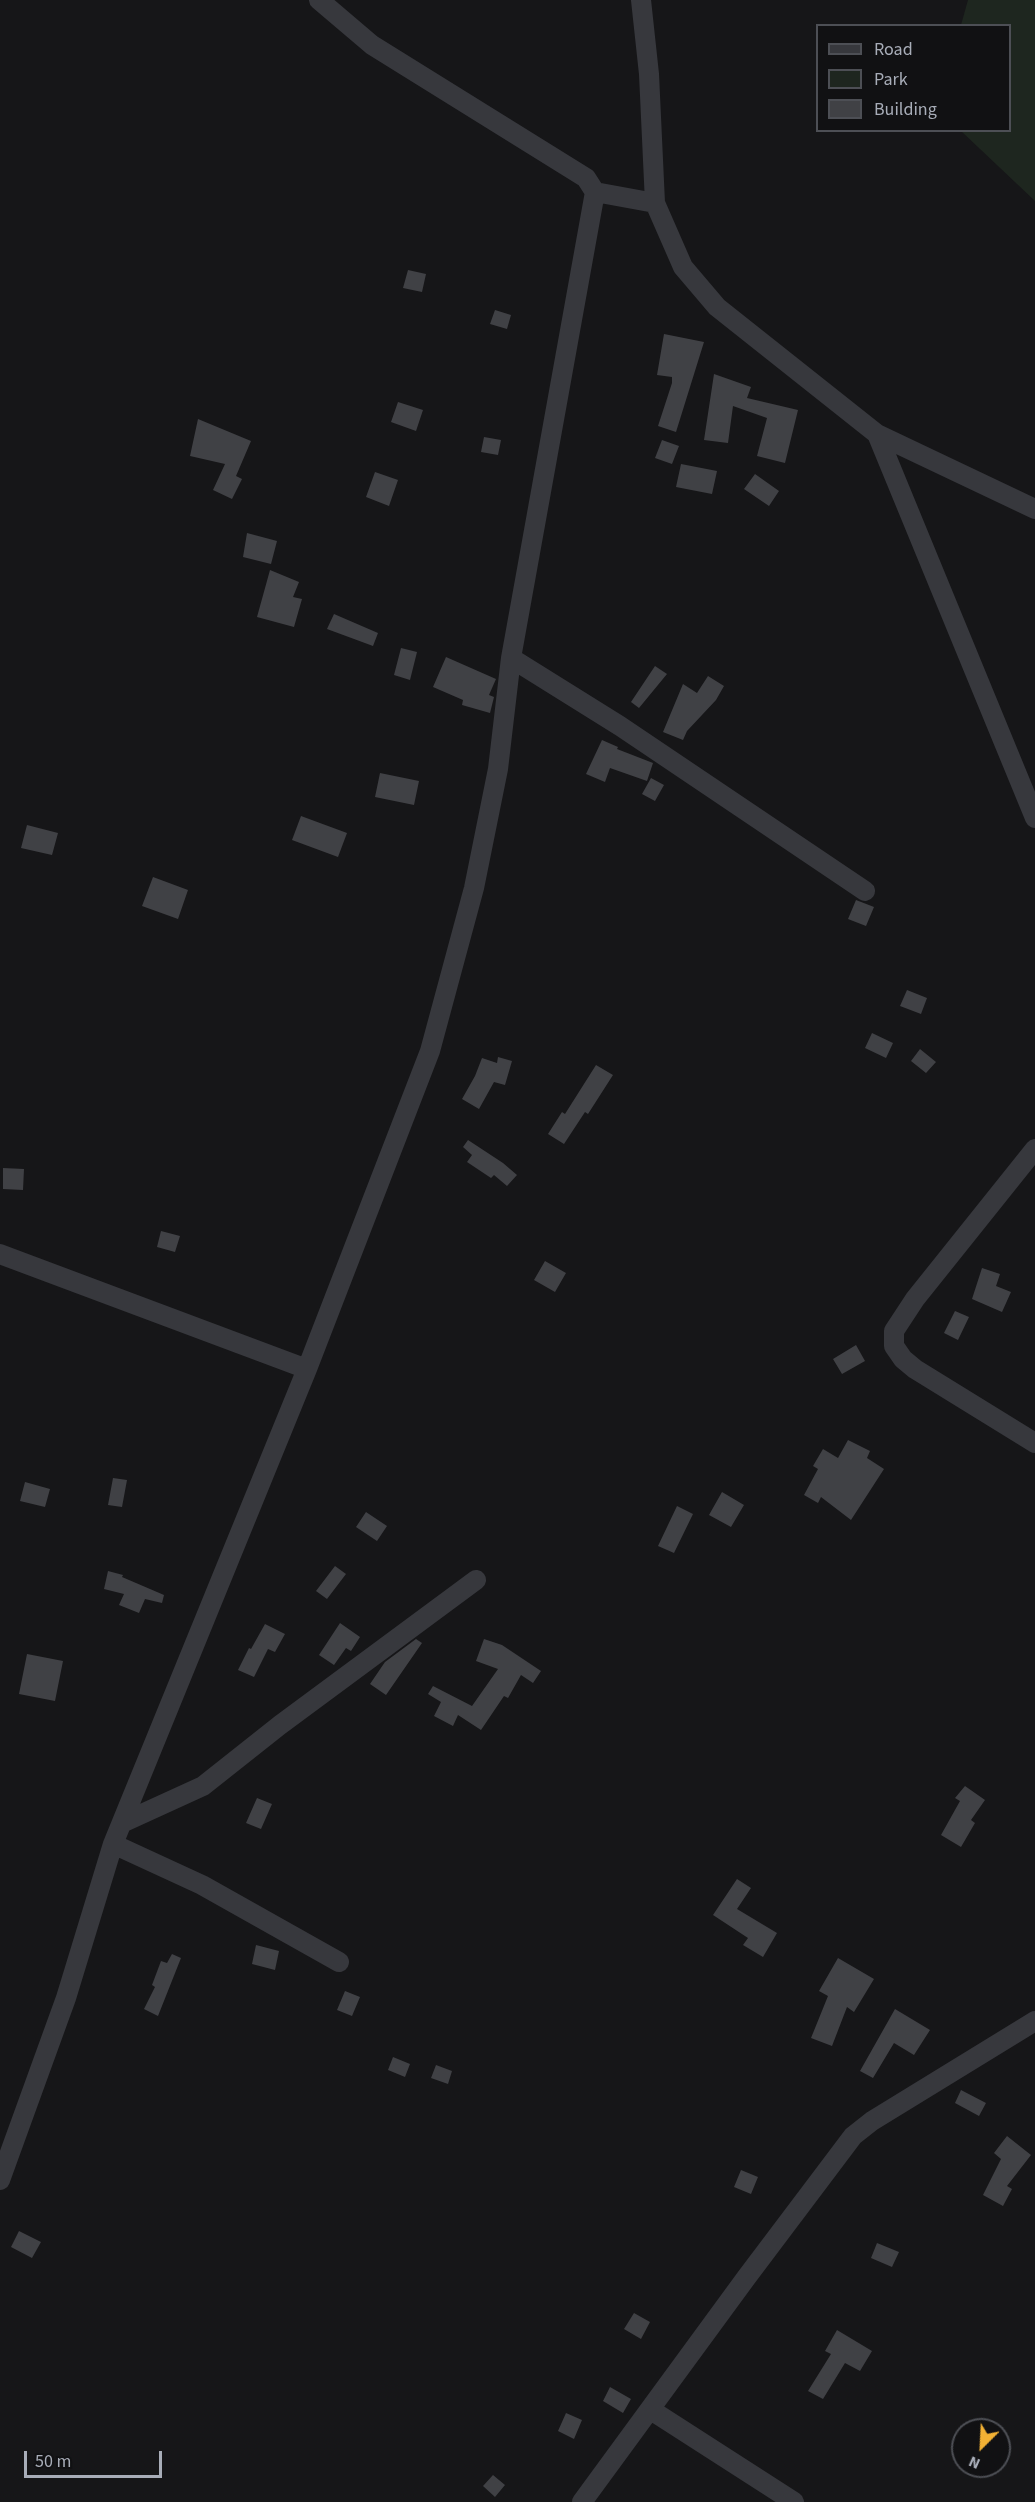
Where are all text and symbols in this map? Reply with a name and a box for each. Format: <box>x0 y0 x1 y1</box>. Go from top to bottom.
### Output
legend <box>816 24 1011 132</box>
text: Road <box>874 37 913 62</box>
text: Park <box>874 67 908 92</box>
text: Building <box>874 97 937 122</box>
north arrow <box>951 2418 1011 2478</box>
scale bar <box>27 2439 165 2477</box>
text: 50 m <box>35 2449 71 2474</box>
text: N <box>965 2450 984 2475</box>

